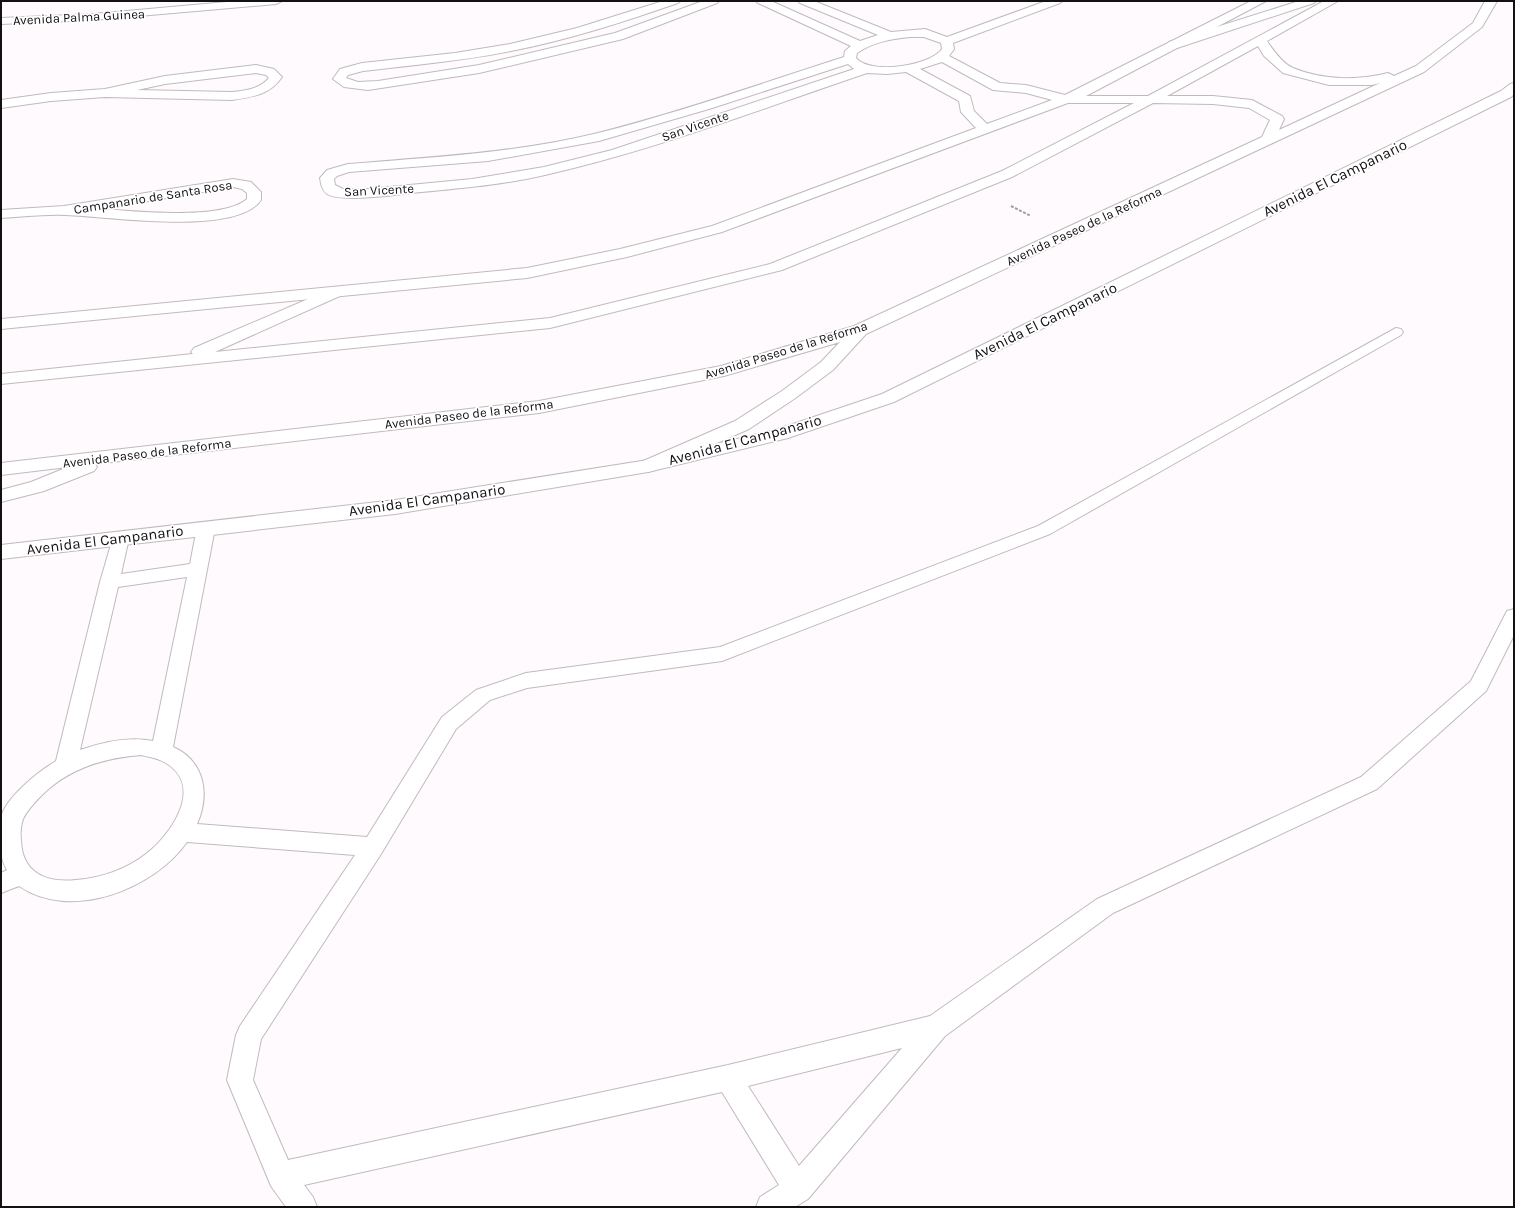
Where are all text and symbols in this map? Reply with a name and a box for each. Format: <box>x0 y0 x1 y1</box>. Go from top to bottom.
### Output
street label: Avenida Palma Guinea <box>13 6 145 28</box>
street label: San Vicente <box>659 107 731 144</box>
street label: Avenida El Campanario <box>1260 135 1410 221</box>
street label: Campanario de Santa Rosa <box>73 177 233 217</box>
street label: San Vicente <box>344 181 415 199</box>
street label: Avenida Paseo de la Reforma <box>1004 183 1164 269</box>
street label: Avenida El Campanario <box>970 278 1120 364</box>
street label: Avenida Paseo de la Reforma <box>703 318 869 382</box>
street label: Avenida Paseo de la Reforma <box>384 396 554 432</box>
street label: Avenida El Campanario <box>666 411 824 469</box>
street label: Avenida Paseo de la Reforma <box>62 435 232 471</box>
street label: Avenida El Campanario <box>348 480 506 520</box>
street label: Avenida El Campanario <box>26 521 184 559</box>

